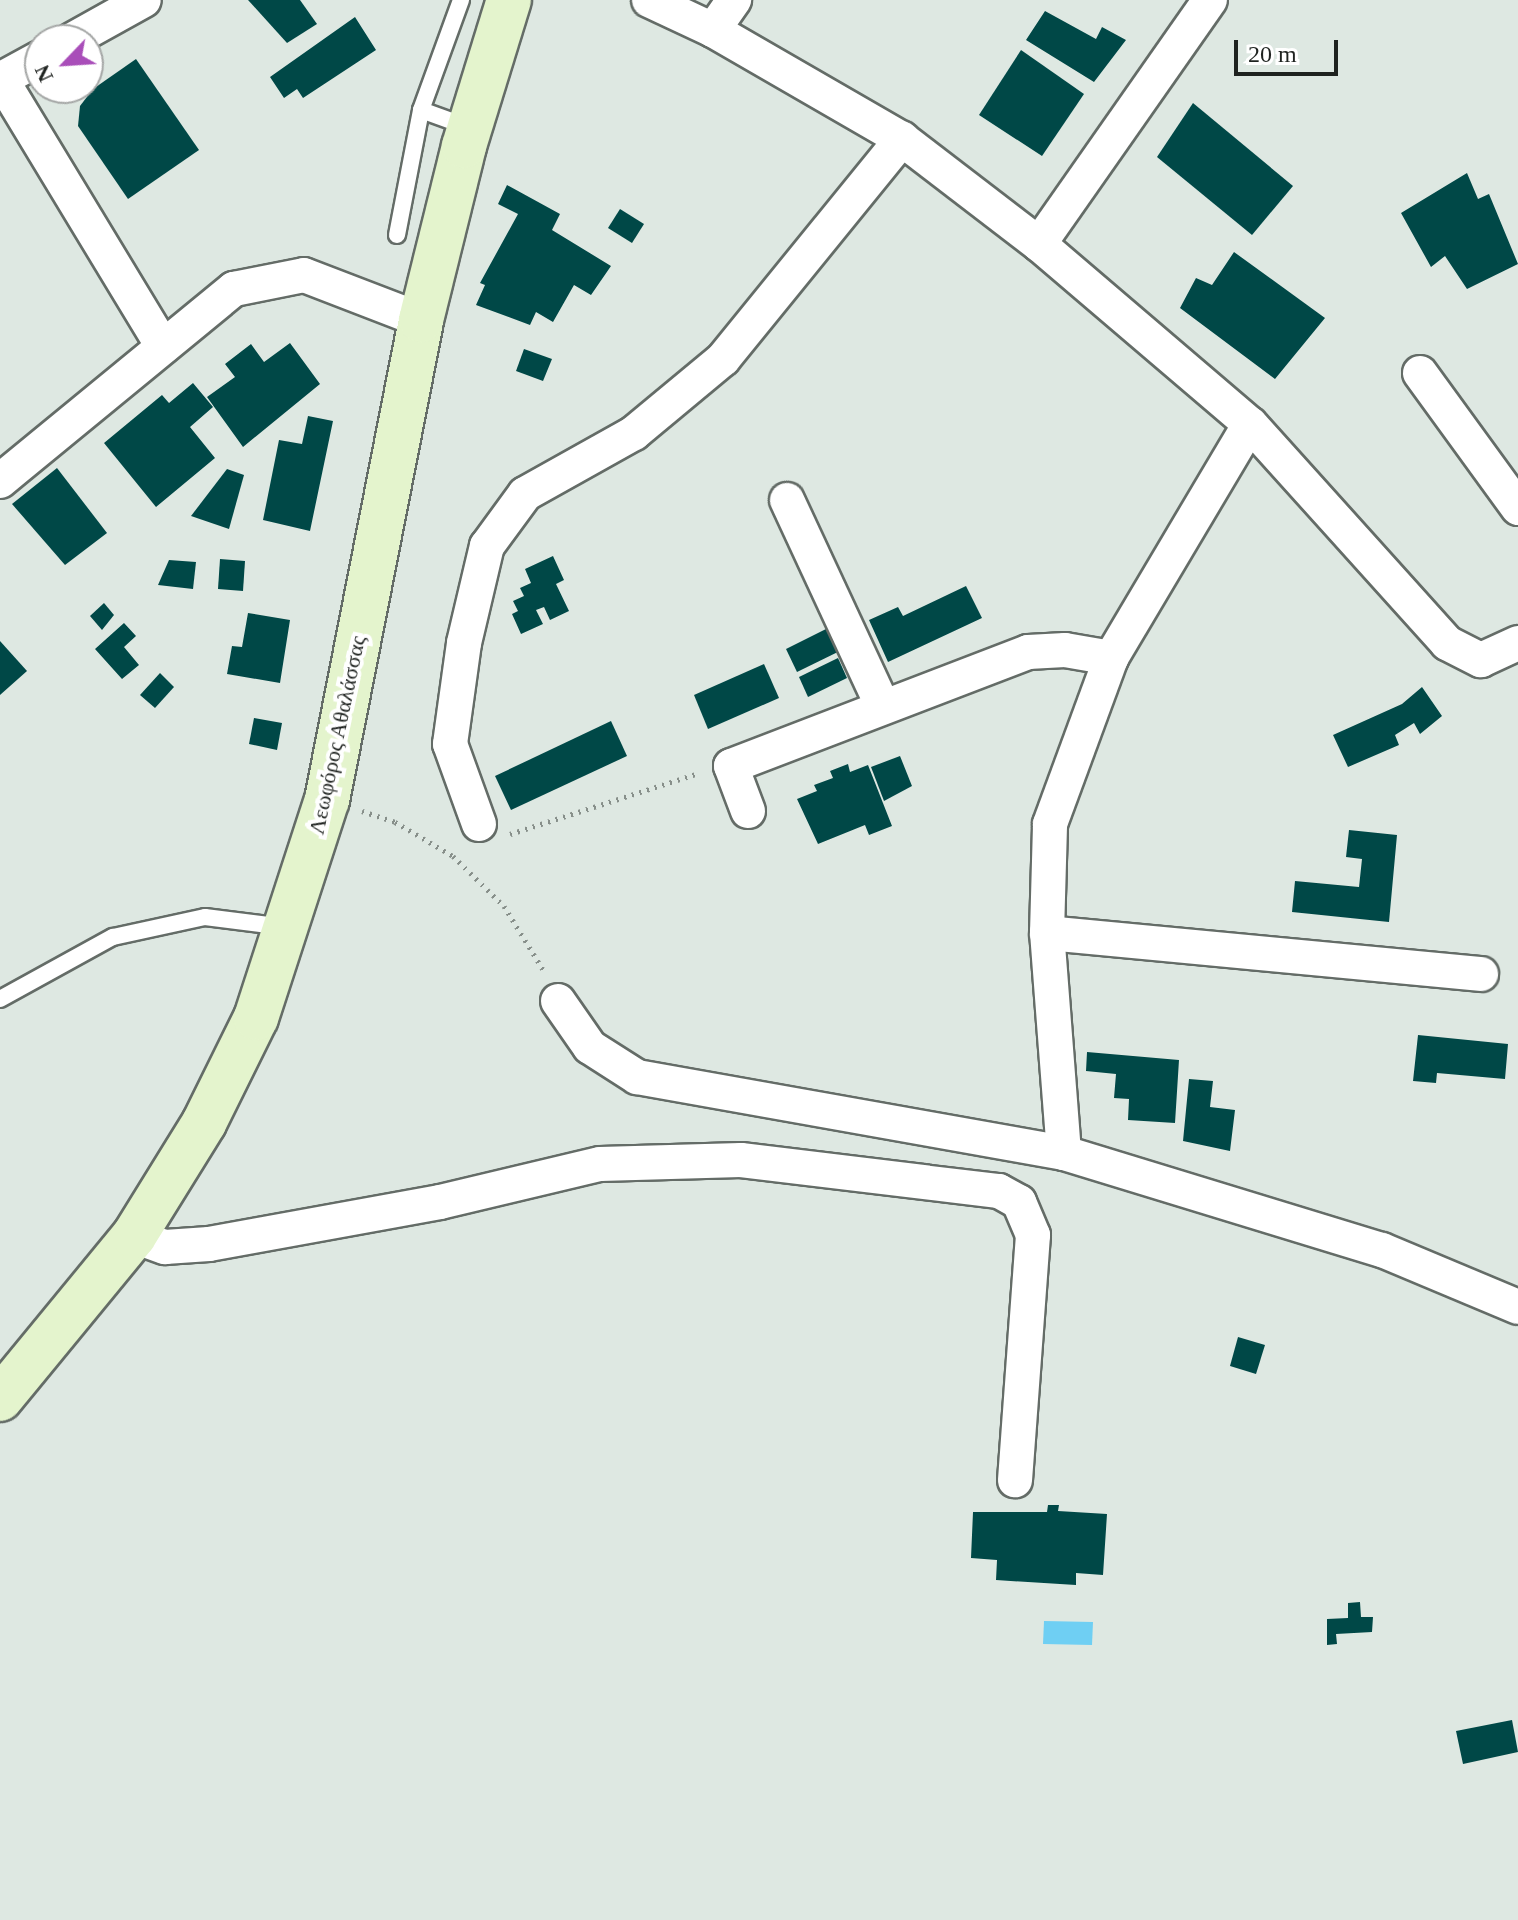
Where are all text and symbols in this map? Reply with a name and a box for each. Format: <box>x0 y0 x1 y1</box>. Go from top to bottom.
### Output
north arrow <box>24 24 104 104</box>
scale bar <box>1238 24 1342 74</box>
text: 20 m <box>1248 41 1297 67</box>
text: N <box>29 61 58 86</box>
street label: Λεωφόρος Αθαλάσσας <box>303 633 371 837</box>

